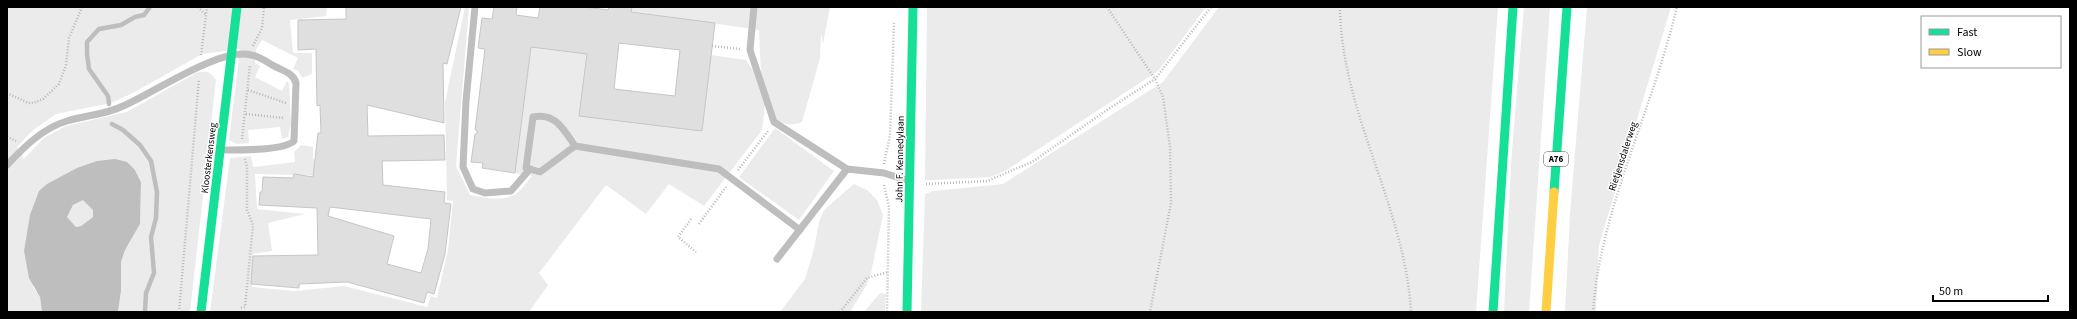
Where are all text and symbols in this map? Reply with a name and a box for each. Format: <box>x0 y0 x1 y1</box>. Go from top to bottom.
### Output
legend <box>1921 16 2061 68</box>
text: Fast <box>1957 24 1977 41</box>
text: Slow <box>1957 44 1982 61</box>
street label: John F. Kennedylaan <box>892 116 908 203</box>
street label: Rietjensdalerweg <box>1605 120 1641 193</box>
street label: Kloosterkensweg <box>198 122 220 194</box>
road number: A76 <box>1544 152 1568 166</box>
scale bar <box>1933 277 2048 303</box>
text: 50 m <box>1939 283 1963 300</box>

